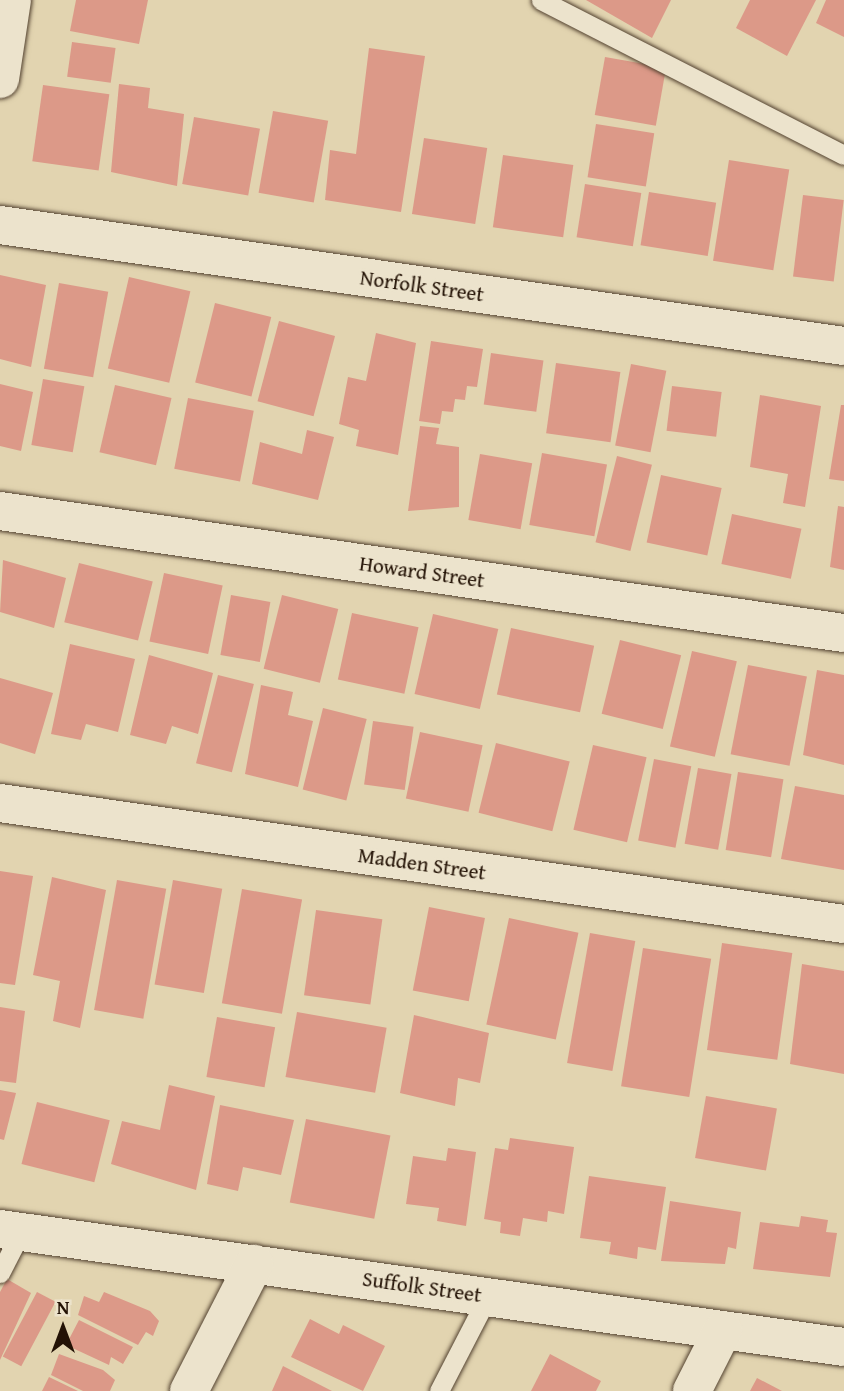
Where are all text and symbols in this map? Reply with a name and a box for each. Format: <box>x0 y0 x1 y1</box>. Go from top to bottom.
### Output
street label: Norfolk Street <box>358 265 486 307</box>
street label: Howard Street <box>358 551 486 593</box>
street label: Madden Street <box>356 843 488 885</box>
street label: Suffolk Street <box>361 1266 483 1308</box>
north arrow <box>28 1293 98 1363</box>
text: N <box>57 1293 69 1321</box>

